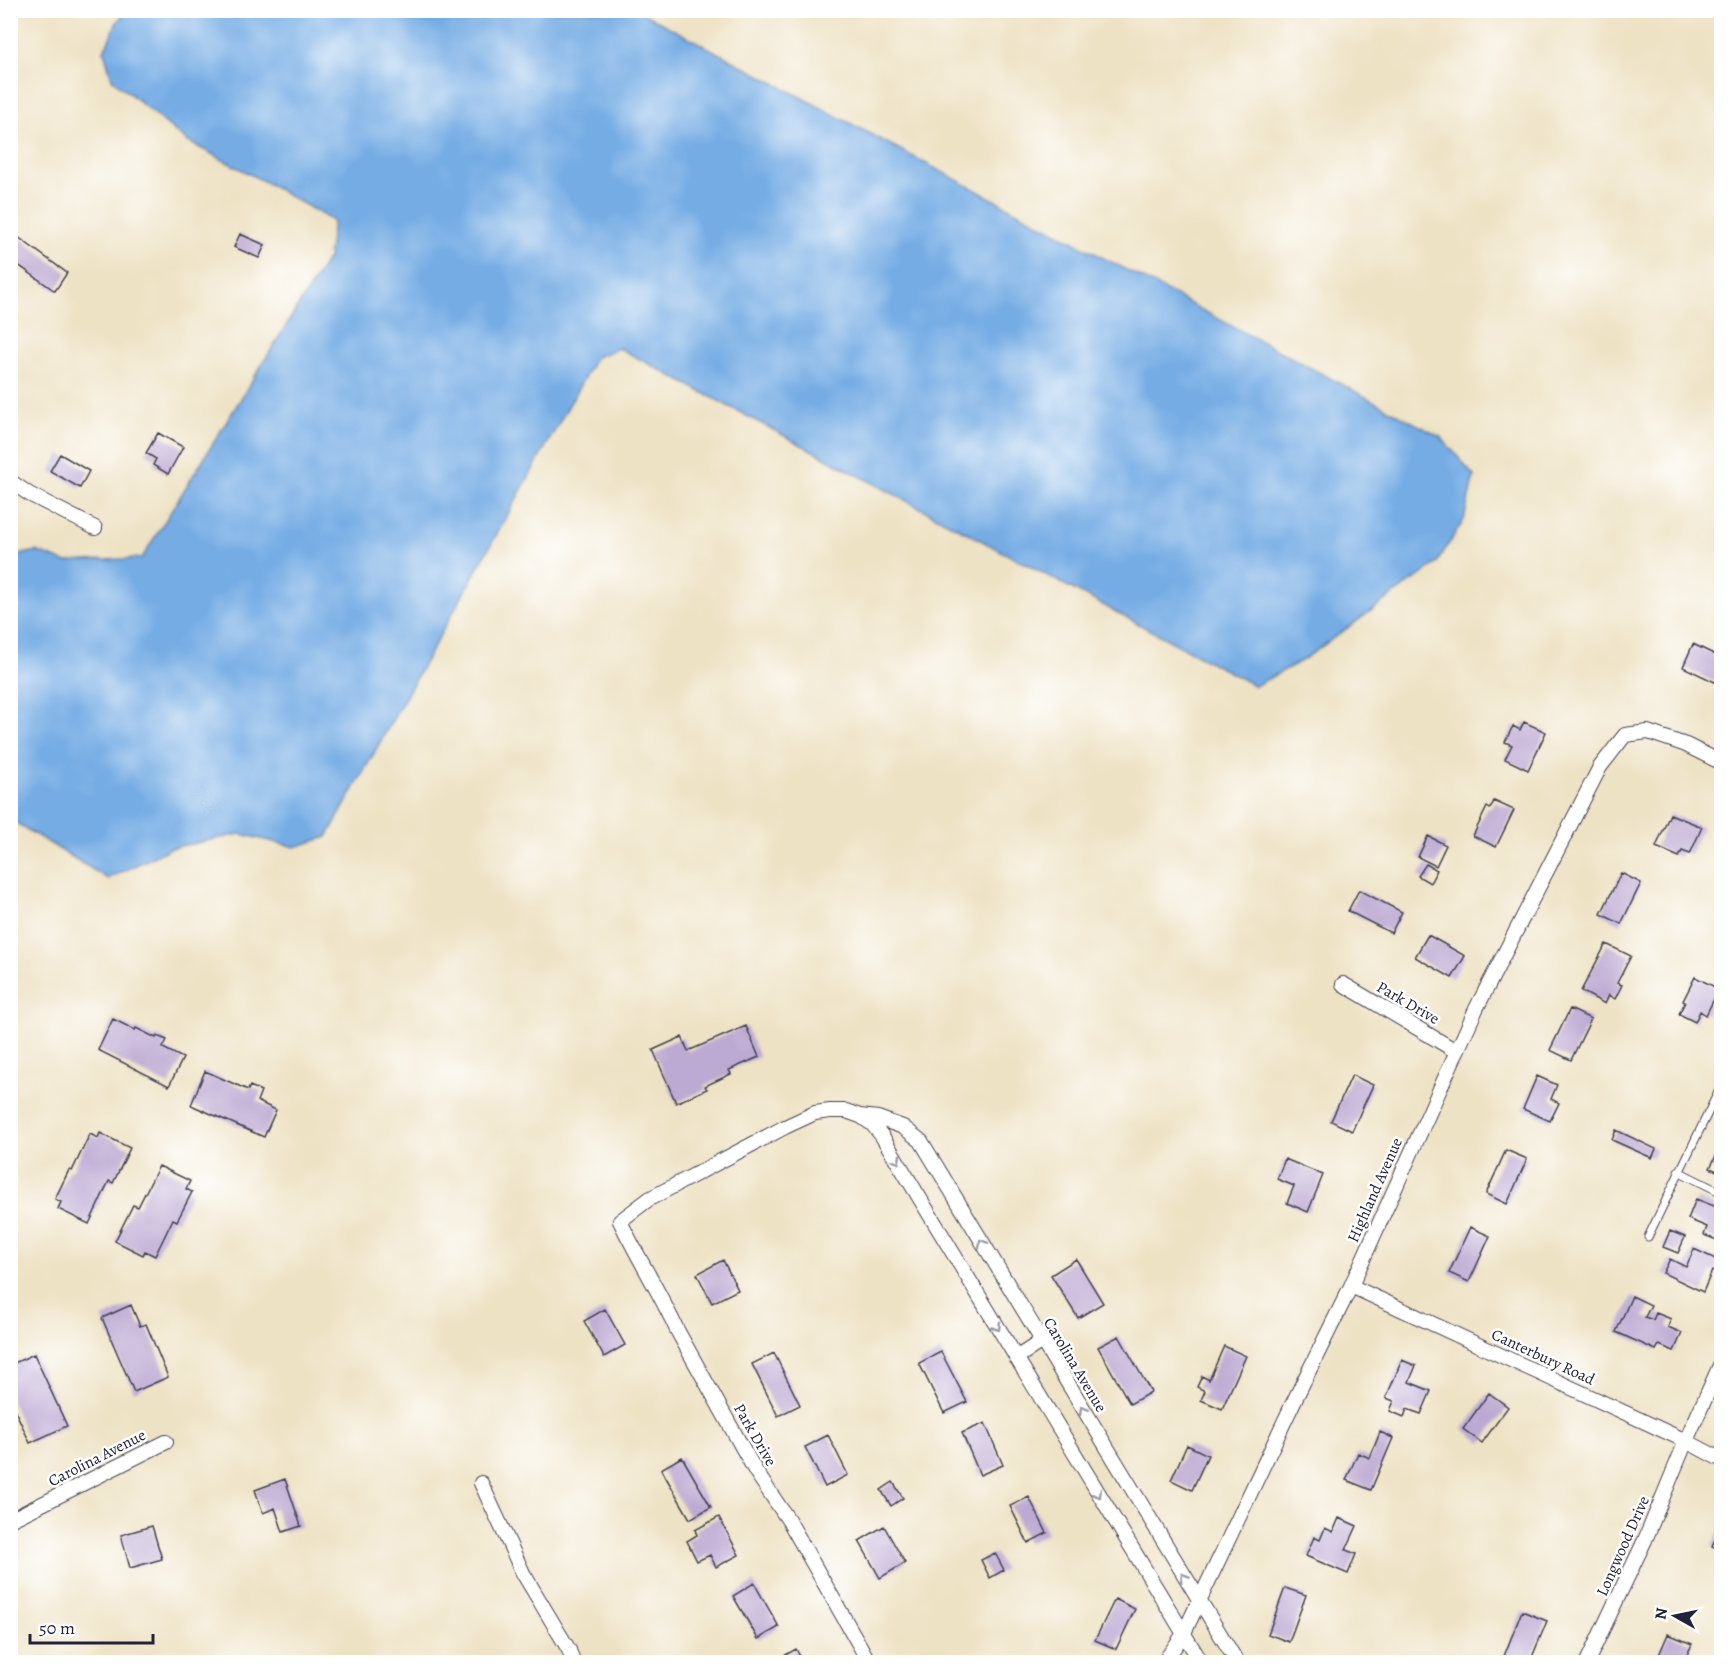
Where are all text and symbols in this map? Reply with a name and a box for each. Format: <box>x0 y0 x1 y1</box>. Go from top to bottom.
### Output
street label: Park Drive <box>1373 976 1443 1030</box>
street label: Highland Avenue <box>1342 1134 1408 1246</box>
one-way arrow <box>889 1154 901 1164</box>
one-way arrow <box>978 1239 990 1249</box>
street label: Carolina Avenue <box>1038 1314 1112 1416</box>
one-way arrow <box>990 1321 1002 1331</box>
street label: Canterbury Road <box>1488 1323 1599 1391</box>
street label: Park Drive <box>728 1400 782 1470</box>
one-way arrow <box>1079 1406 1091 1416</box>
street label: Carolina Avenue <box>44 1424 150 1492</box>
one-way arrow <box>1091 1488 1103 1498</box>
street label: Longwood Drive <box>1591 1492 1655 1600</box>
one-way arrow <box>1180 1573 1192 1583</box>
north arrow <box>1645 1586 1705 1646</box>
text: N <box>1649 1606 1673 1621</box>
scale bar <box>30 1607 153 1645</box>
text: 50 m <box>39 1616 75 1640</box>

